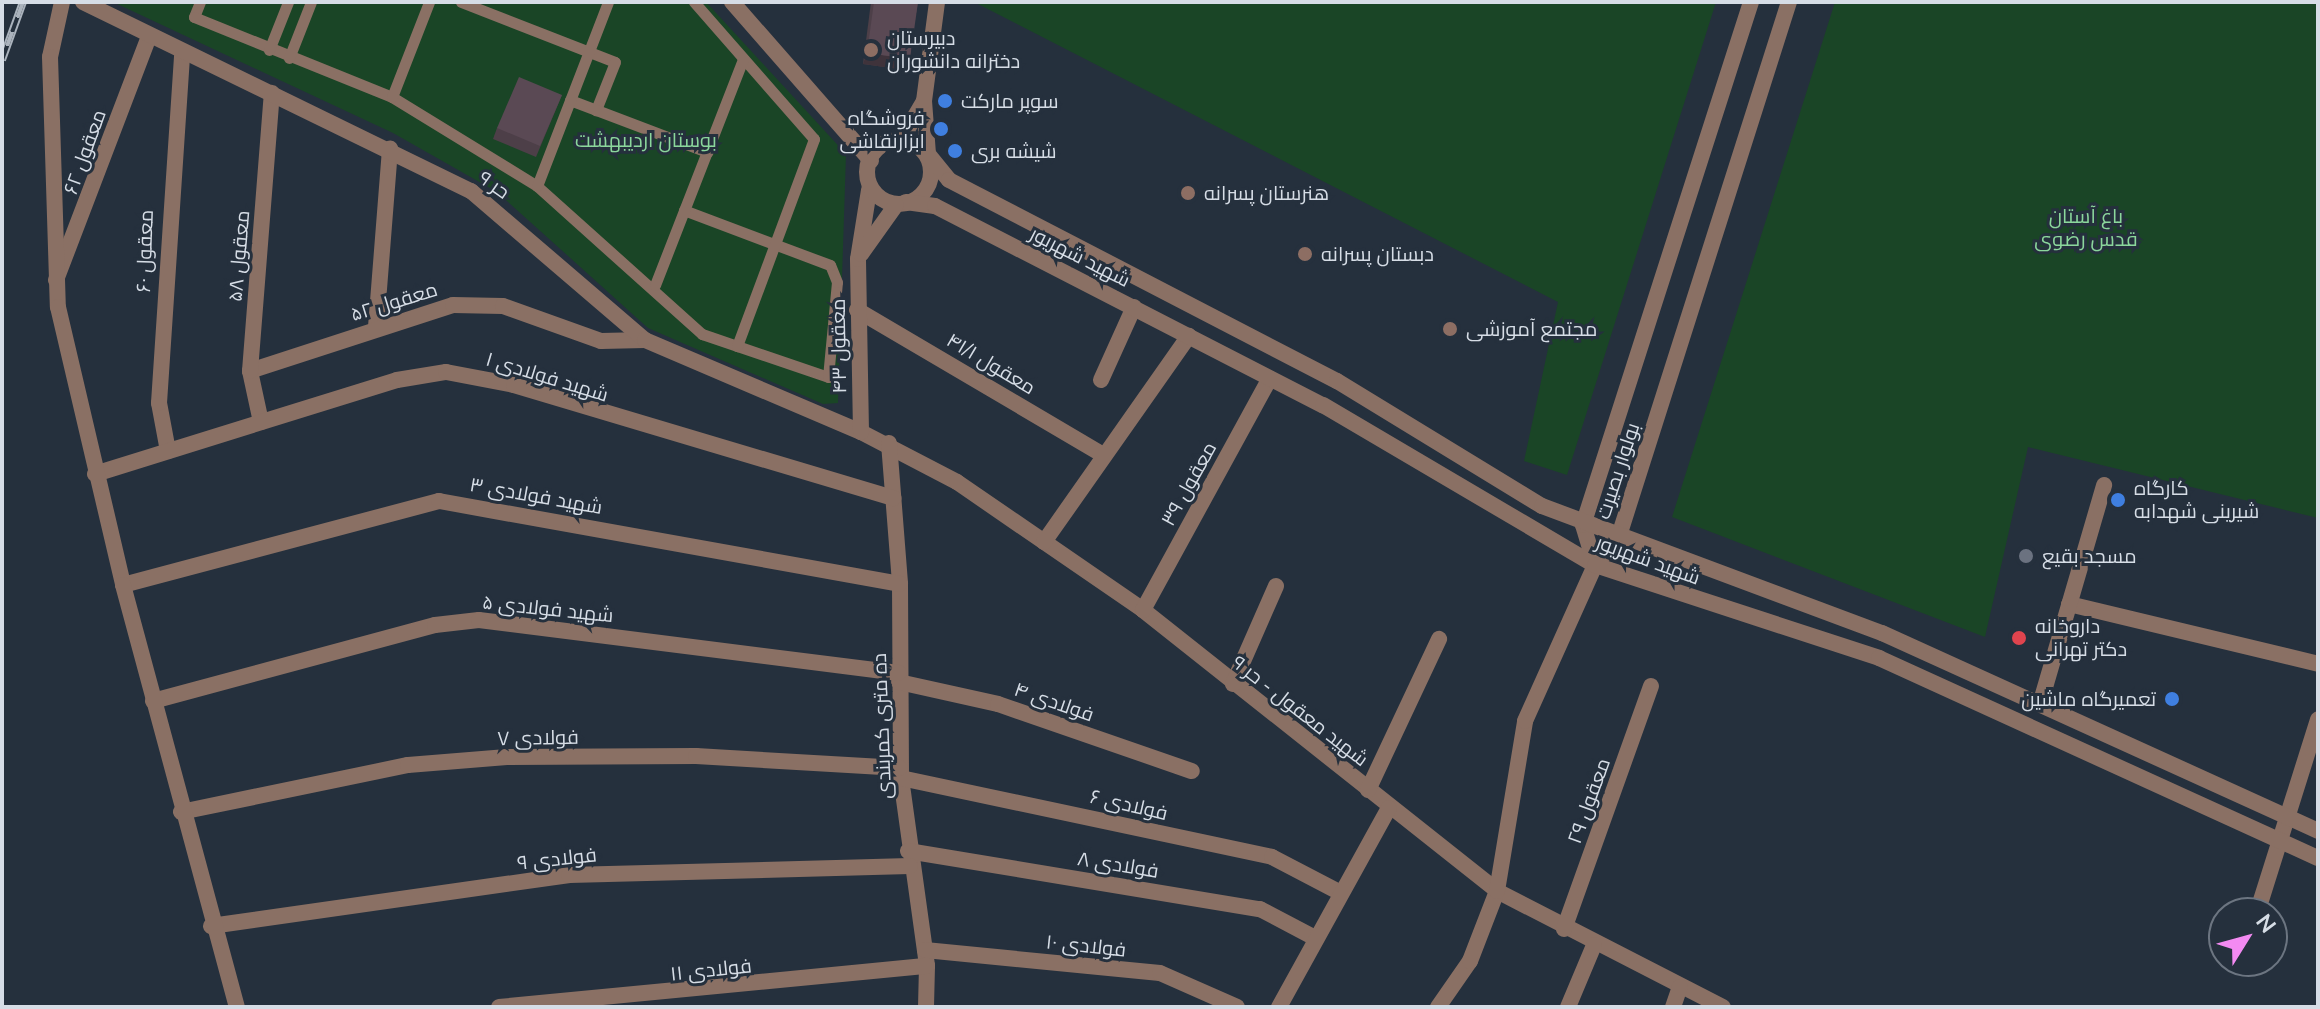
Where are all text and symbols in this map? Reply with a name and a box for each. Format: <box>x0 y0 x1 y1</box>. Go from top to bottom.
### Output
place label: دبیرستان دخترانه دانشوران <box>887 26 1020 73</box>
marker: دبیرستان دخترانه دانشوران <box>862 41 880 59</box>
place label: سوپر مارکت <box>961 89 1058 113</box>
marker: سوپر مارکت <box>936 92 954 110</box>
street label: معقول ۶۲ <box>59 106 111 198</box>
place label: فروشگاه ابزارنقاشی <box>839 106 925 153</box>
marker: فروشگاه ابزارنقاشی <box>932 120 950 138</box>
park label: بوستان اردیبهشت <box>575 128 717 152</box>
place label: شیشه بری <box>971 139 1057 163</box>
marker: شیشه بری <box>946 142 964 160</box>
street label: حر ۹ <box>474 166 514 204</box>
place label: هنرستان پسرانه <box>1204 181 1329 205</box>
marker: هنرستان پسرانه <box>1179 184 1197 202</box>
park label: باغ آستان قدس رضوی <box>2034 205 2138 252</box>
street label: معقول ۶۰ <box>132 209 158 293</box>
street label: معقول ۵۸ <box>223 209 255 303</box>
street label: شهید شهریور <box>1026 221 1134 293</box>
place label: دبستان پسرانه <box>1321 242 1434 266</box>
marker: دبستان پسرانه <box>1296 245 1314 263</box>
street label: معقول ۵۲ <box>348 277 440 327</box>
street label: معقول ۴۳ <box>826 298 852 394</box>
place label: مجتمع آموزشی <box>1466 317 1597 341</box>
marker: مجتمع آموزشی <box>1441 320 1459 338</box>
street label: معقول ۴۱/۱ <box>942 328 1040 400</box>
street label: شهید فولادی ۱ <box>483 347 611 407</box>
street label: بولوار بصیرت <box>1591 420 1645 522</box>
street label: معقول ۳۹ <box>1156 438 1222 530</box>
street label: شهید فولادی ۳ <box>468 473 604 519</box>
place label: کارگاه شیرینی شهدابه <box>2134 476 2259 523</box>
marker: کارگاه شیرینی شهدابه <box>2109 491 2127 509</box>
street label: شهید شهریور <box>1593 530 1703 590</box>
place label: مسجد بقیع <box>2042 544 2137 568</box>
marker: مسجد بقیع <box>2017 547 2035 565</box>
street label: شهید فولادی ۵ <box>481 590 615 628</box>
place label: داروخانه دکتر تهرانی <box>2035 614 2127 661</box>
marker: داروخانه دکتر تهرانی <box>2010 629 2028 647</box>
street label: شهید معقول - حر ۹ <box>1227 650 1373 772</box>
street label: ده متری کمربندی <box>867 653 897 799</box>
street label: فولادی ۴ <box>1011 677 1097 727</box>
place label: تعمیرگاه ماشین <box>2021 687 2156 711</box>
marker: تعمیرگاه ماشین <box>2163 690 2181 708</box>
street label: فولادی ۷ <box>497 725 579 751</box>
street label: معقول ۲۹ <box>1562 755 1616 847</box>
street label: فولادی ۶ <box>1088 784 1170 826</box>
street label: فولادی ۹ <box>516 843 598 875</box>
street label: فولادی ۸ <box>1076 847 1160 883</box>
north arrow <box>2208 897 2288 977</box>
text: N <box>2249 908 2283 939</box>
street label: فولادی ۱۰ <box>1045 930 1127 962</box>
street label: فولادی ۱۱ <box>669 954 753 986</box>

